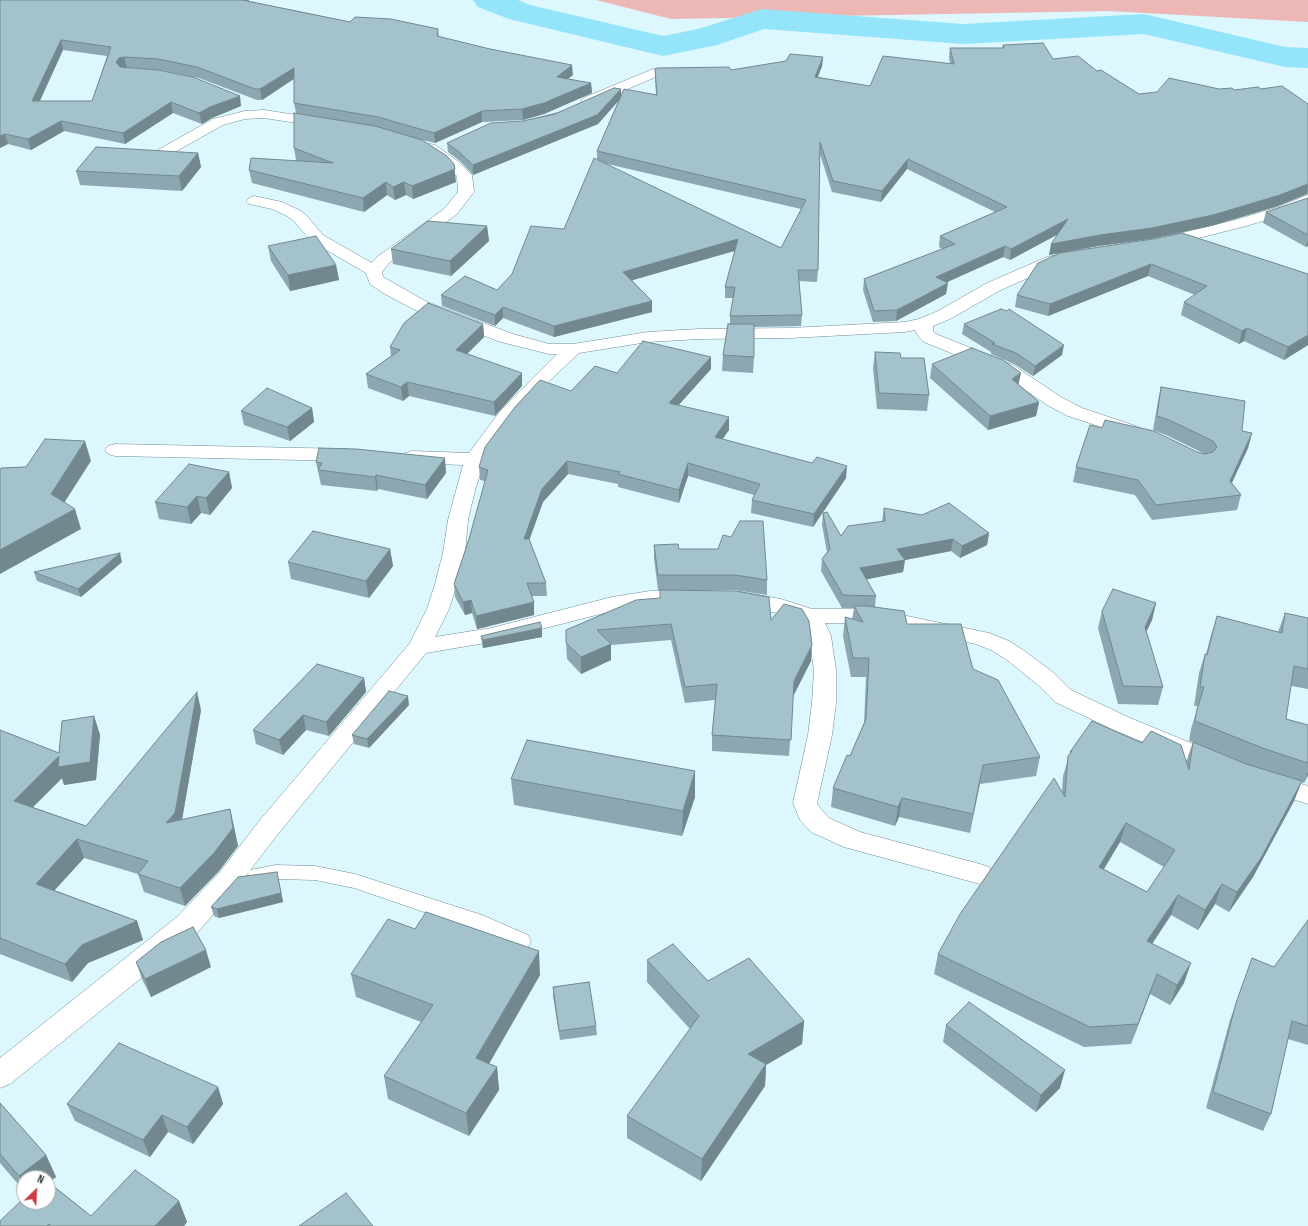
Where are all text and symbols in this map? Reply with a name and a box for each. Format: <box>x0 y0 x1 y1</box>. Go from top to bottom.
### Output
north arrow <box>16 1170 56 1210</box>
text: N <box>35 1172 46 1187</box>

